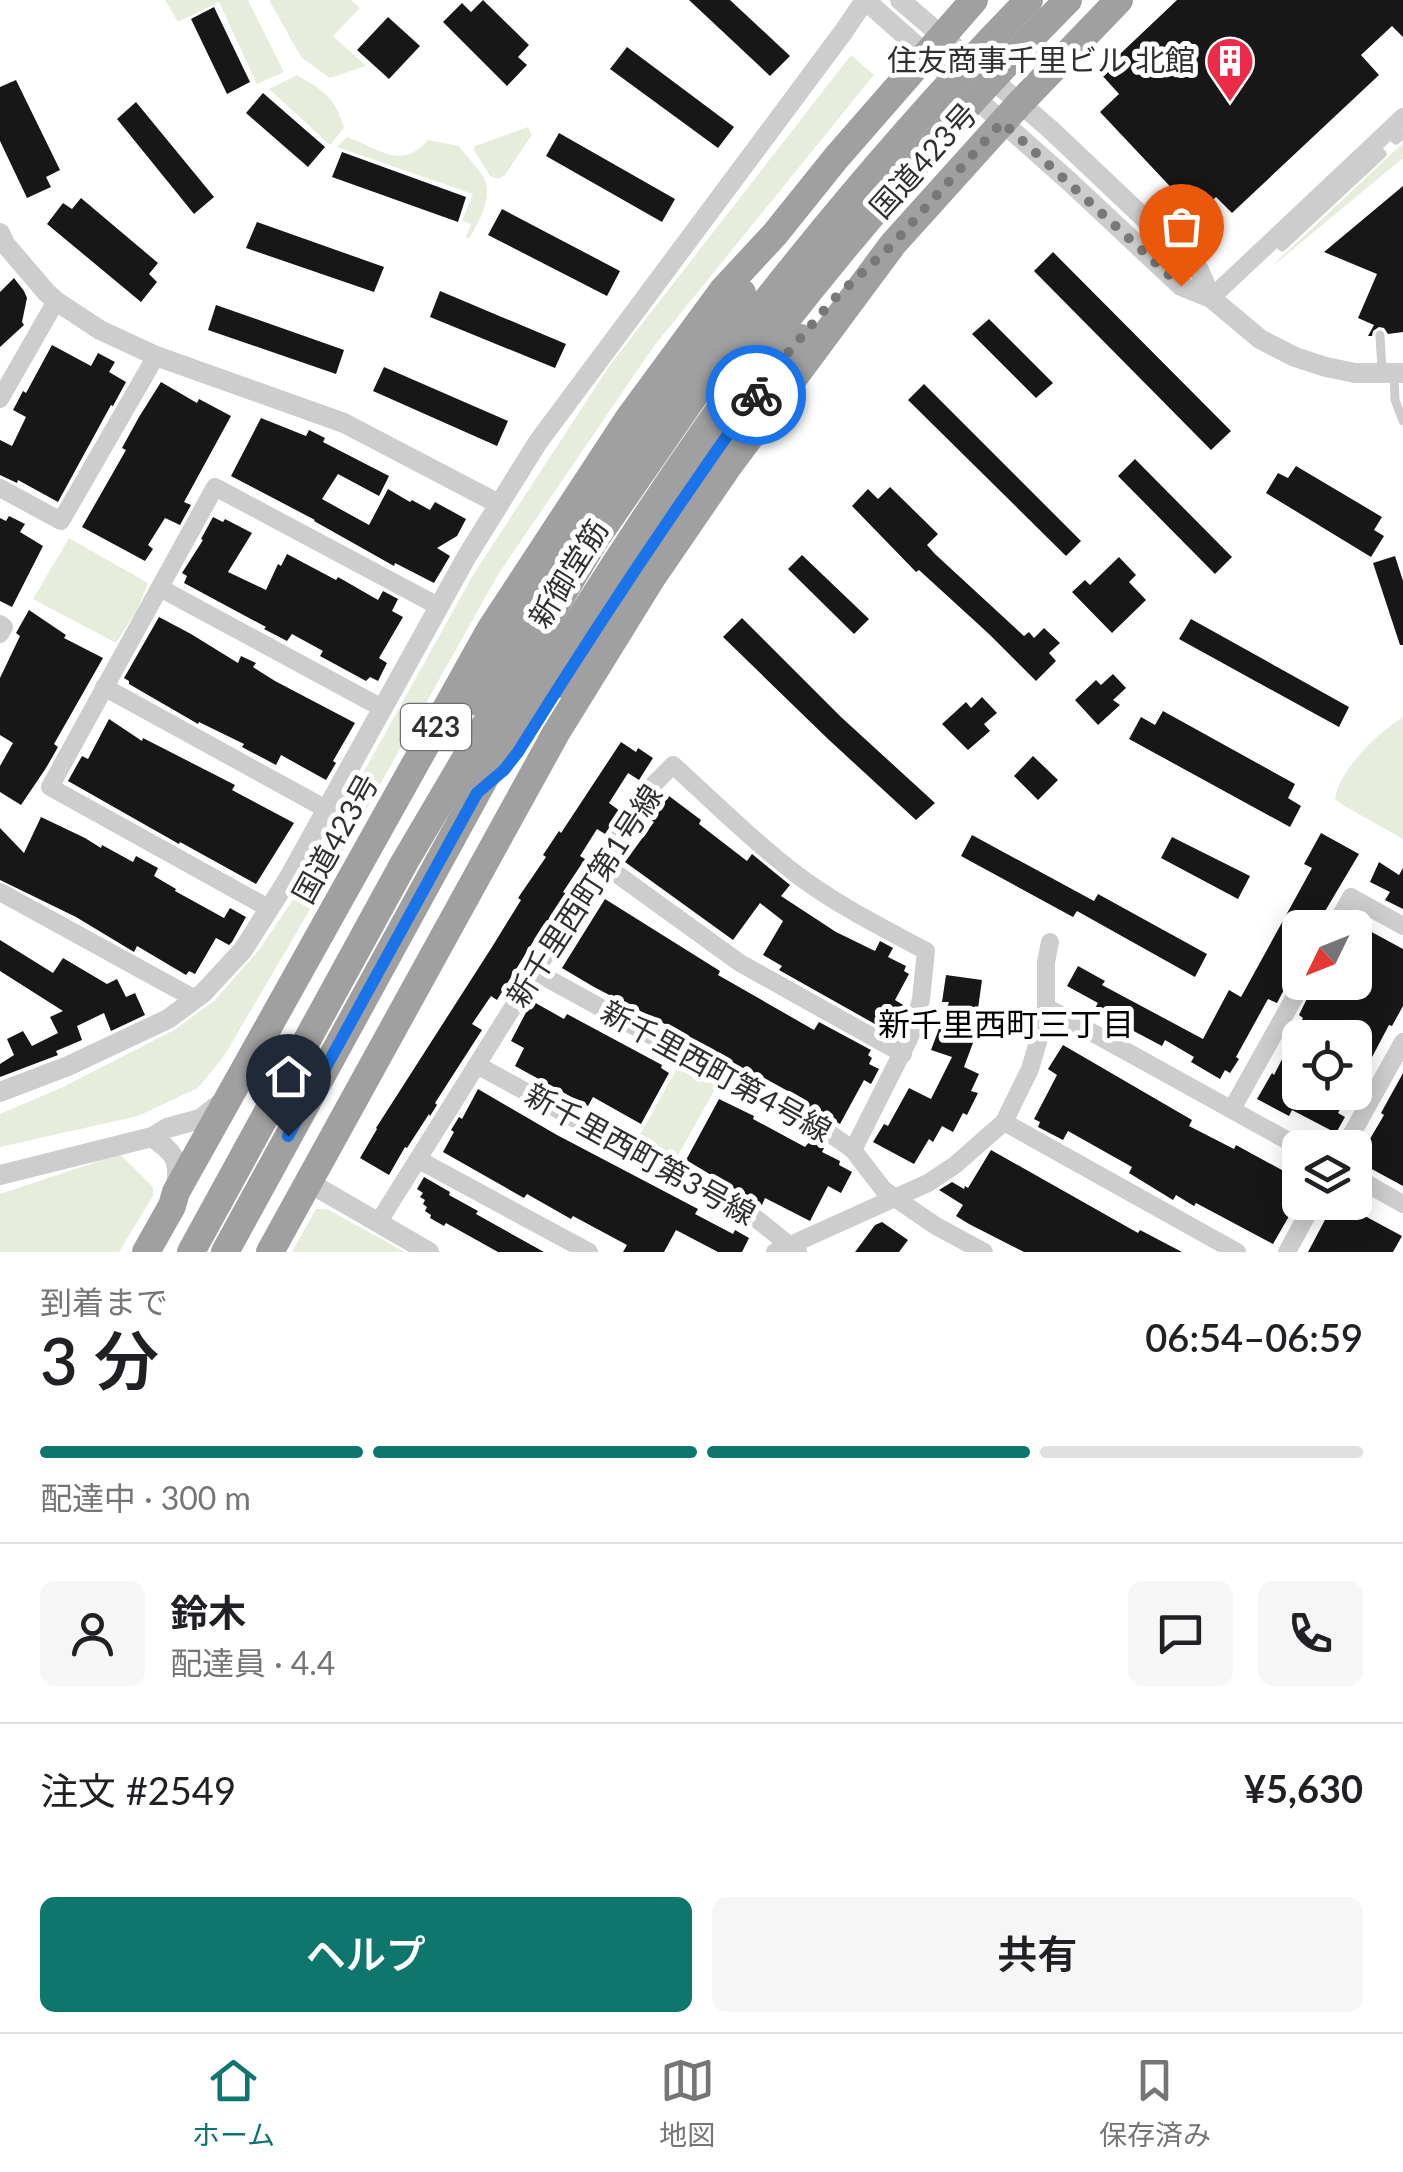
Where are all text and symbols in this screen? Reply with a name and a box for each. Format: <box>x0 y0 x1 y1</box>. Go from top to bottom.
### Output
building icon: 住友商事千里ビル 北館 <box>1204 35 1256 103</box>
place label: 住友商事千里ビル 北館 <box>887 41 1195 77</box>
street label: 国道423号 <box>862 95 983 225</box>
pin <box>1139 184 1224 287</box>
icon: bag <box>1154 199 1209 254</box>
courier <box>706 345 806 445</box>
icon: bike <box>729 368 784 423</box>
street label: 新御堂筋 <box>520 513 614 633</box>
road number: 423 <box>401 704 471 750</box>
street label: 国道423号 <box>284 767 384 909</box>
street label: 新千里西町第1号線 <box>498 777 669 1013</box>
north arrow <box>1282 910 1372 1000</box>
map controls <box>1282 910 1372 1220</box>
street label: 新千里西町第4号線 <box>596 992 838 1148</box>
district label: 新千里西町三丁目 <box>878 1004 1134 1043</box>
button: locate <box>1282 1020 1372 1110</box>
pin <box>246 1034 331 1137</box>
icon: home <box>261 1049 316 1104</box>
street label: 新千里西町第3号線 <box>520 1075 762 1231</box>
button: layers <box>1282 1130 1372 1220</box>
text: 到着まで <box>40 1282 168 1321</box>
text: 06:54–06:59 <box>1145 1314 1363 1360</box>
text: 3 分 <box>40 1321 159 1399</box>
text: 配達中 · 300 m <box>40 1478 251 1517</box>
button: person <box>40 1581 145 1686</box>
button: chat <box>1128 1581 1233 1686</box>
button: phone <box>1258 1581 1363 1686</box>
text: 鈴木 <box>170 1589 246 1635</box>
text: 配達員 · 4.4 <box>170 1643 335 1682</box>
text: ¥5,630 <box>1244 1765 1363 1811</box>
text: 注文 #2549 <box>40 1767 236 1813</box>
button: ヘルプ <box>40 1897 692 2012</box>
button: 共有 <box>712 1897 1363 2012</box>
tab: ホーム <box>192 2053 275 2153</box>
tab: 地図 <box>659 2053 715 2153</box>
tab: 保存済み <box>1099 2053 1211 2153</box>

